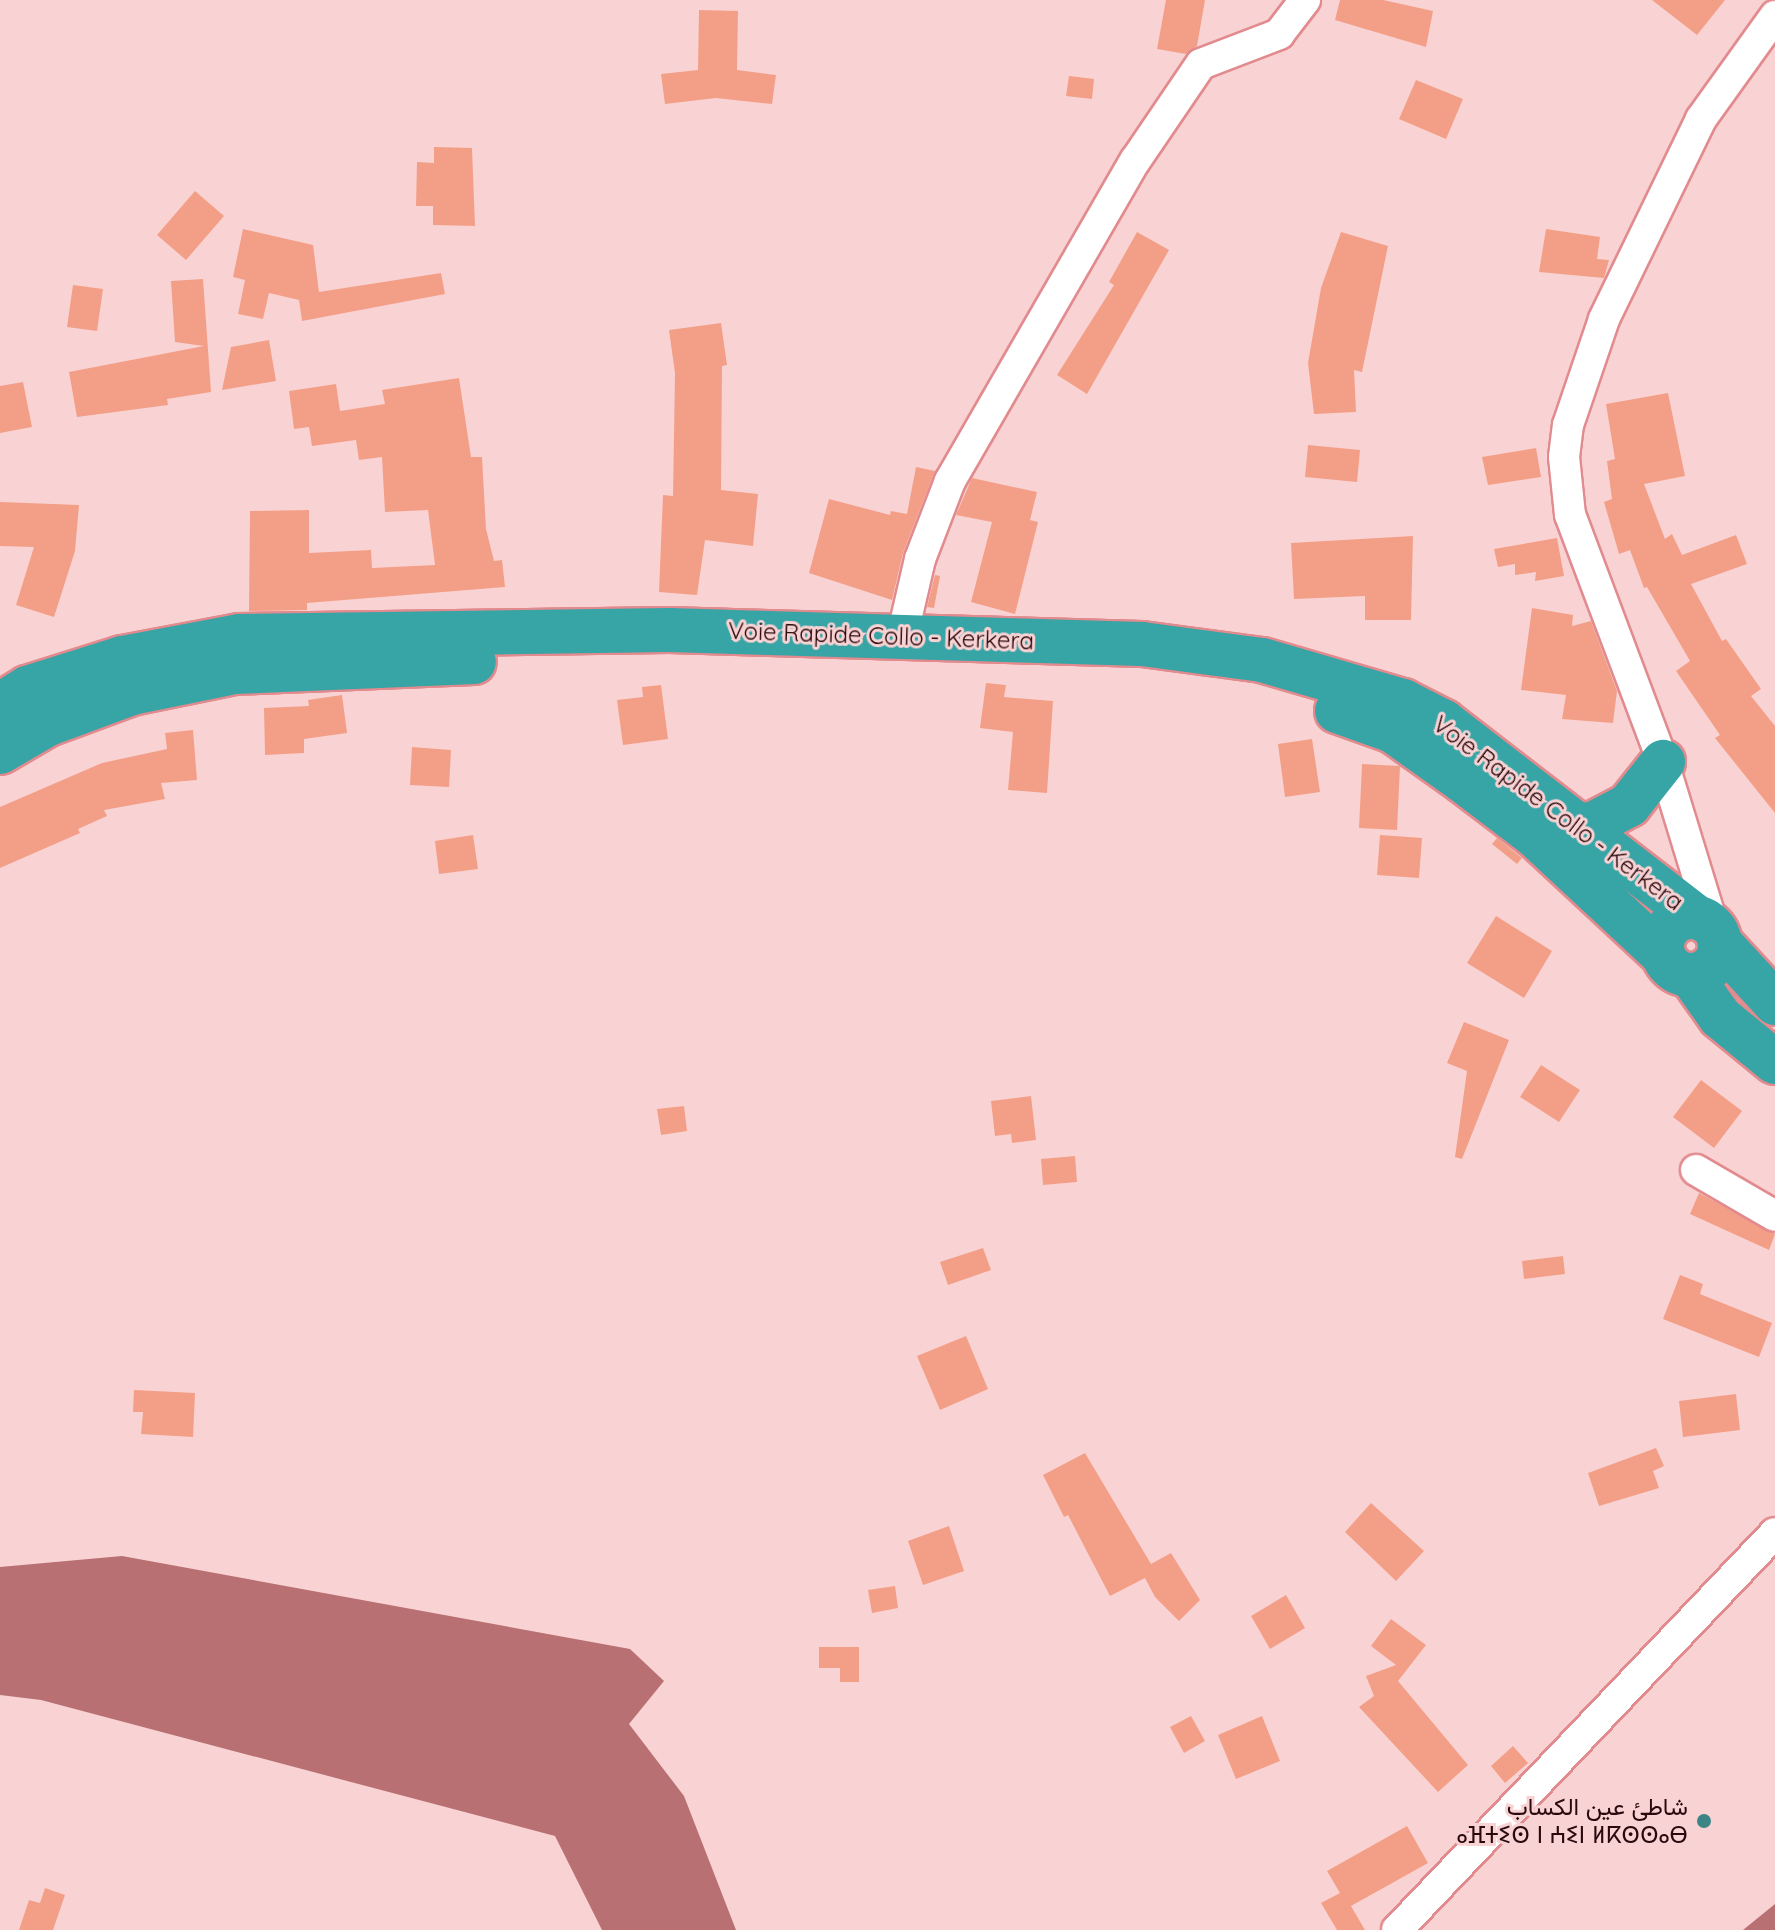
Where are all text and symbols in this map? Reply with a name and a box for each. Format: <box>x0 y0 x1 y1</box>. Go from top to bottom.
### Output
street label: Voie Rapide Collo - Kerkera <box>728 616 1034 656</box>
street label: Voie Rapide Collo - Kerkera <box>1427 709 1689 917</box>
place label: شاطئ عين الكساب ⴰⴼⵜⵉⵙ ⵏ ⵄⵉⵏ ⵍⴽⵙⵙⴰⴱ <box>1456 1793 1688 1849</box>
marker: شاطئ عين الكساب ⴰⴼⵜⵉⵙ ⵏ ⵄⵉⵏ ⵍⴽⵙⵙⴰⴱ <box>1695 1812 1713 1830</box>

